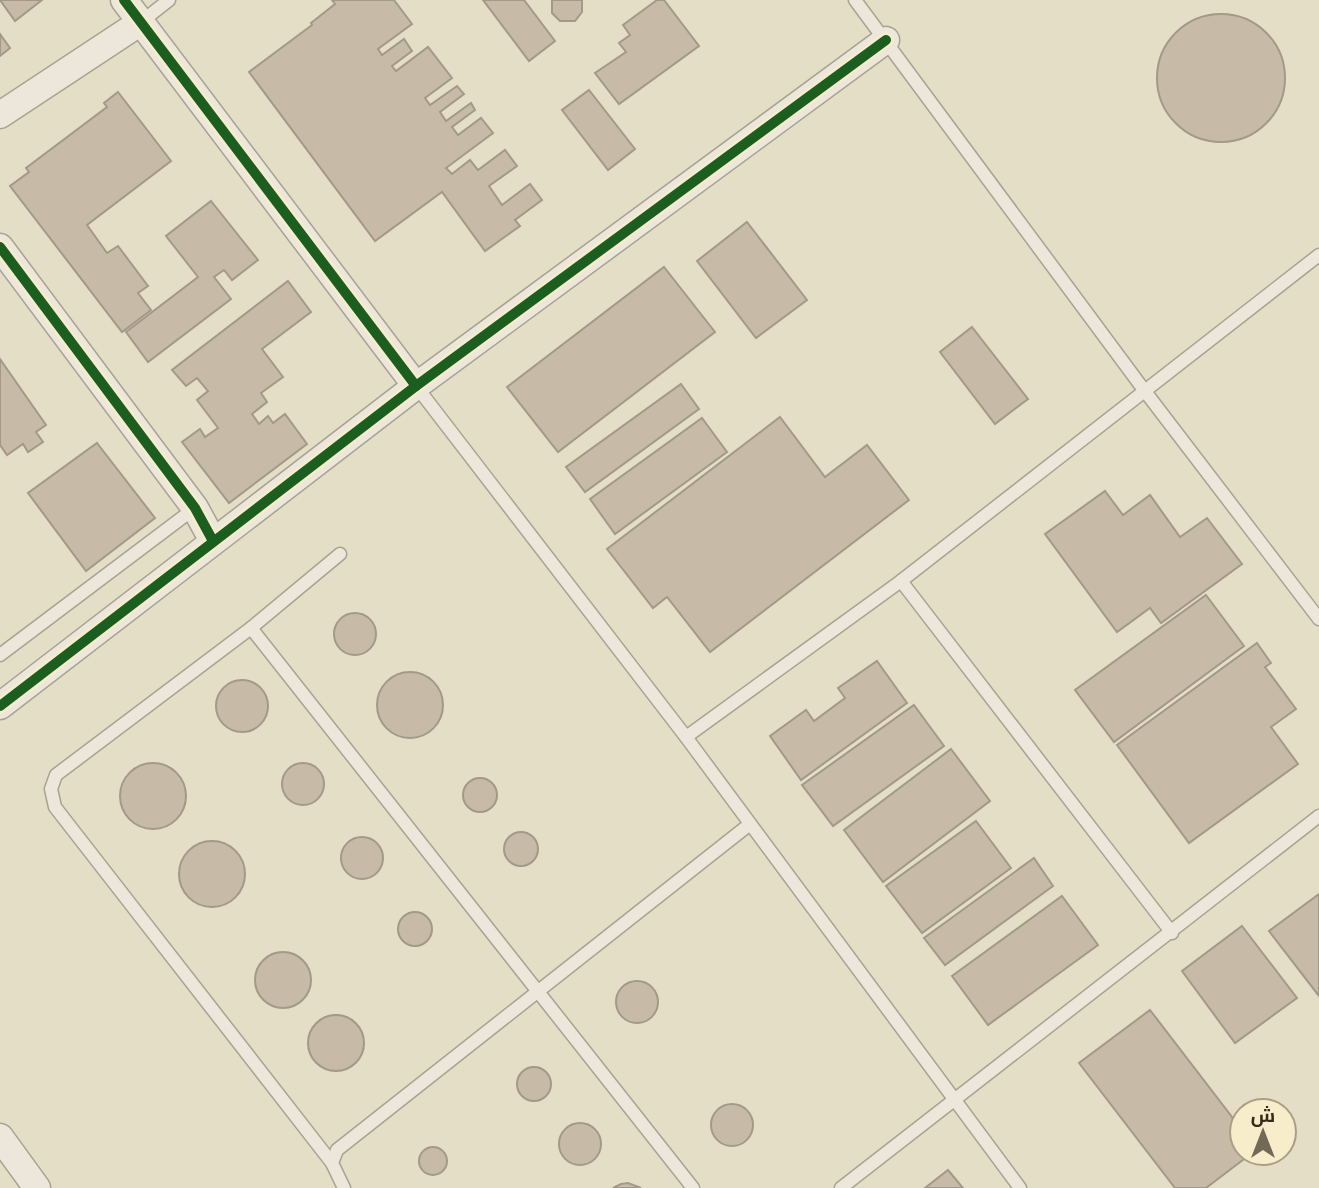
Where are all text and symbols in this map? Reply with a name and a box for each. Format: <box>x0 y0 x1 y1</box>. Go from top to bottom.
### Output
north arrow <box>1228 1097 1298 1167</box>
text: ش <box>1251 1105 1275 1127</box>

